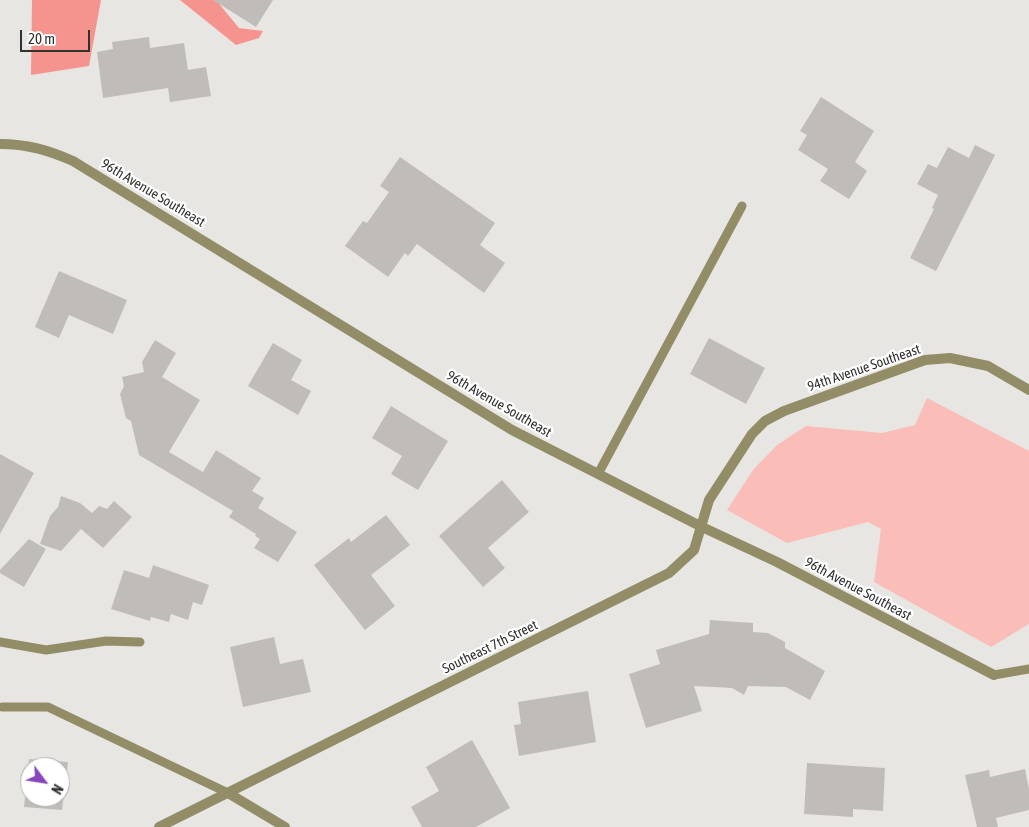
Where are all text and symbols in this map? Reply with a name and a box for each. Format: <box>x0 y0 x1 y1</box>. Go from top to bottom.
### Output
scale bar <box>22 20 92 52</box>
text: 20 m <box>28 30 55 47</box>
street label: 96th Avenue Southeast <box>98 155 208 231</box>
street label: 94th Avenue Southeast <box>805 341 923 395</box>
street label: 96th Avenue Southeast <box>444 367 554 441</box>
street label: 96th Avenue Southeast <box>802 554 914 624</box>
street label: Southeast 7th Street <box>440 617 540 677</box>
north arrow <box>20 757 70 807</box>
text: N <box>48 782 66 797</box>

